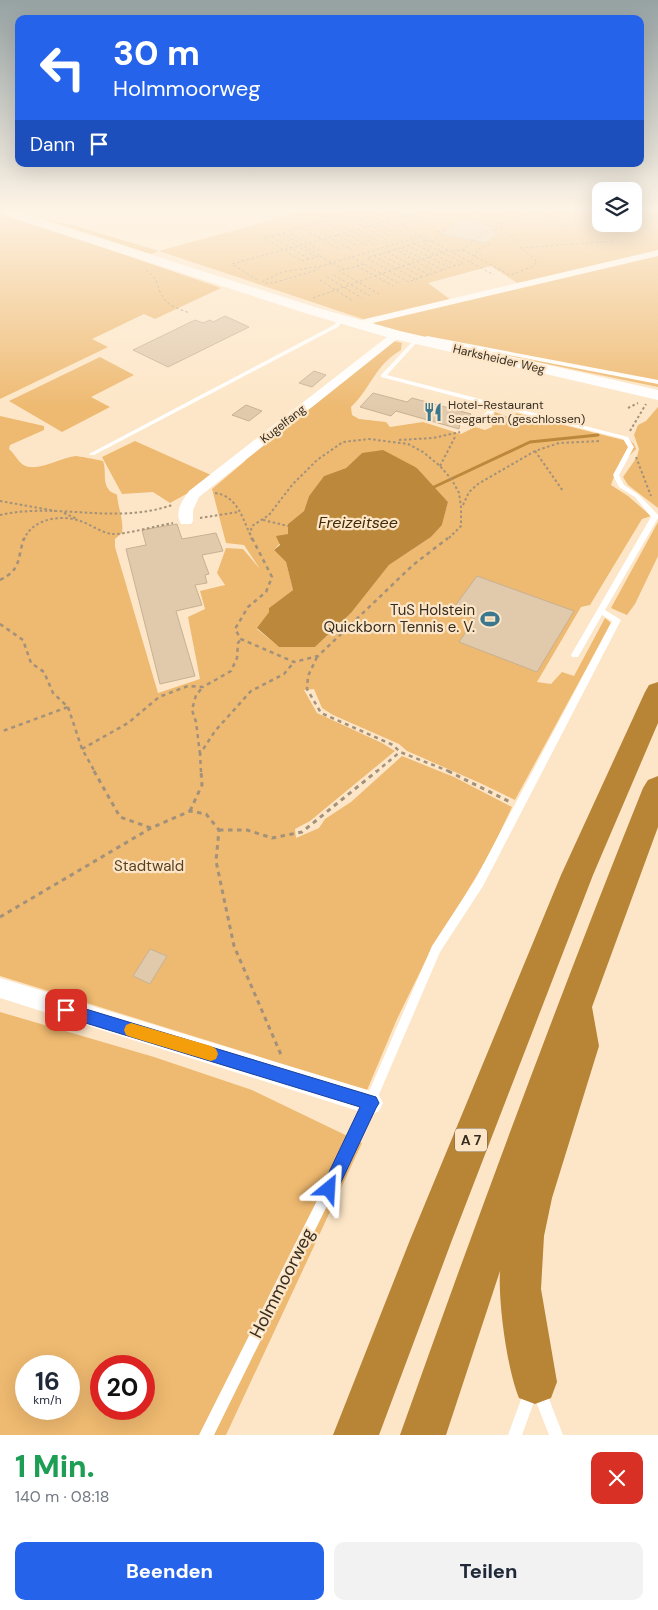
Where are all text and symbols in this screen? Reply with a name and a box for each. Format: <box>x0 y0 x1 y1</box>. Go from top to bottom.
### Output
text: 30 m <box>113 30 200 76</box>
icon: left <box>30 35 95 100</box>
text: Holmmoorweg <box>113 74 260 103</box>
icon: arrive <box>85 130 113 158</box>
text: Dann <box>30 132 75 157</box>
map controls <box>592 182 642 232</box>
button: layers <box>592 182 642 232</box>
street label: Harksheider Weg <box>451 341 547 377</box>
place label: Hotel-Restaurant Seegarten (geschlossen) <box>448 397 585 427</box>
street label: Kugelfang <box>257 401 309 447</box>
restaurant icon: Hotel-Restaurant Seegarten (geschlossen) <box>422 401 444 423</box>
water label: Freizeitsee <box>318 512 398 533</box>
place label: TuS Holstein Quickborn Tennis e. V. <box>323 600 475 637</box>
sports icon: TuS Holstein Quickborn Tennis e. V. <box>479 608 501 630</box>
park label: Stadtwald <box>114 856 184 876</box>
pin <box>45 989 87 1031</box>
icon: arrive <box>52 996 80 1024</box>
road number: A 7 <box>455 1128 487 1152</box>
position arrow <box>302 1162 354 1214</box>
street label: Holmmoorweg <box>244 1224 320 1342</box>
speed limit sign: 20 <box>90 1355 155 1420</box>
text: 16 <box>35 1365 60 1398</box>
text: km/h <box>33 1392 62 1408</box>
text: 1 Min. <box>15 1447 94 1486</box>
button: close <box>591 1452 643 1504</box>
text: 140 m · 08:18 <box>15 1486 109 1507</box>
button: Beenden <box>15 1542 324 1600</box>
button: Teilen <box>334 1542 643 1600</box>

